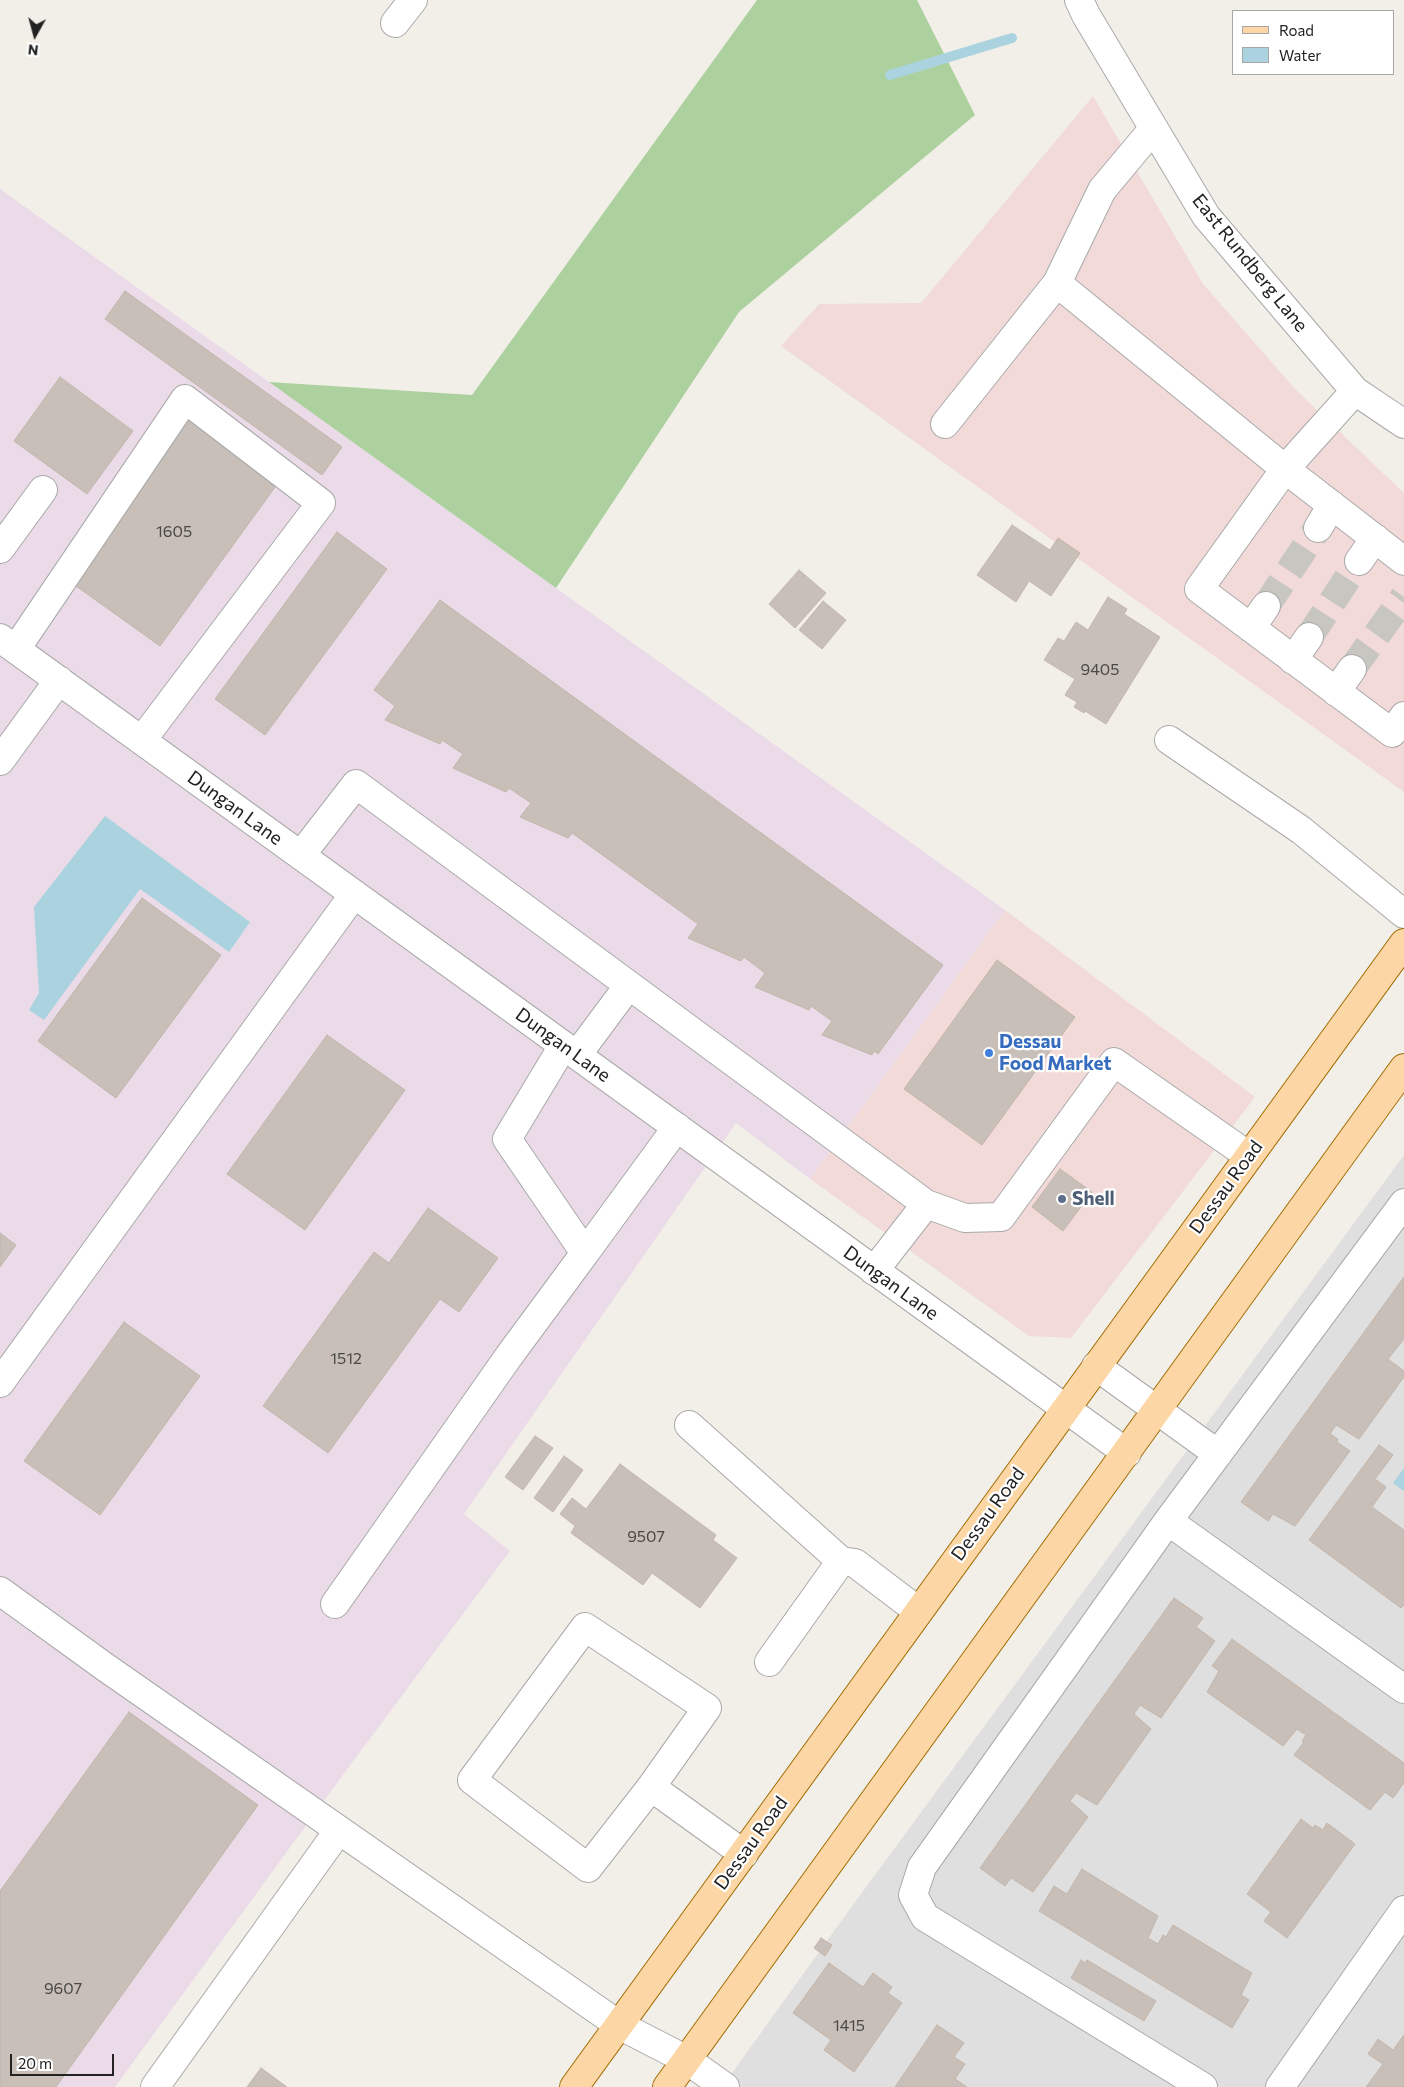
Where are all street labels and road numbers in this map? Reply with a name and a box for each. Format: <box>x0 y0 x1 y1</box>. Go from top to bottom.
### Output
street label: East Rundberg Lane <box>1187 189 1313 337</box>
street label: Dungan Lane <box>183 766 287 850</box>
street label: Dungan Lane <box>511 1003 615 1087</box>
street label: Dessau Road <box>1184 1136 1268 1238</box>
street label: Dungan Lane <box>839 1241 943 1325</box>
street label: Dessau Road <box>946 1463 1030 1565</box>
street label: Dessau Road <box>709 1792 793 1894</box>

